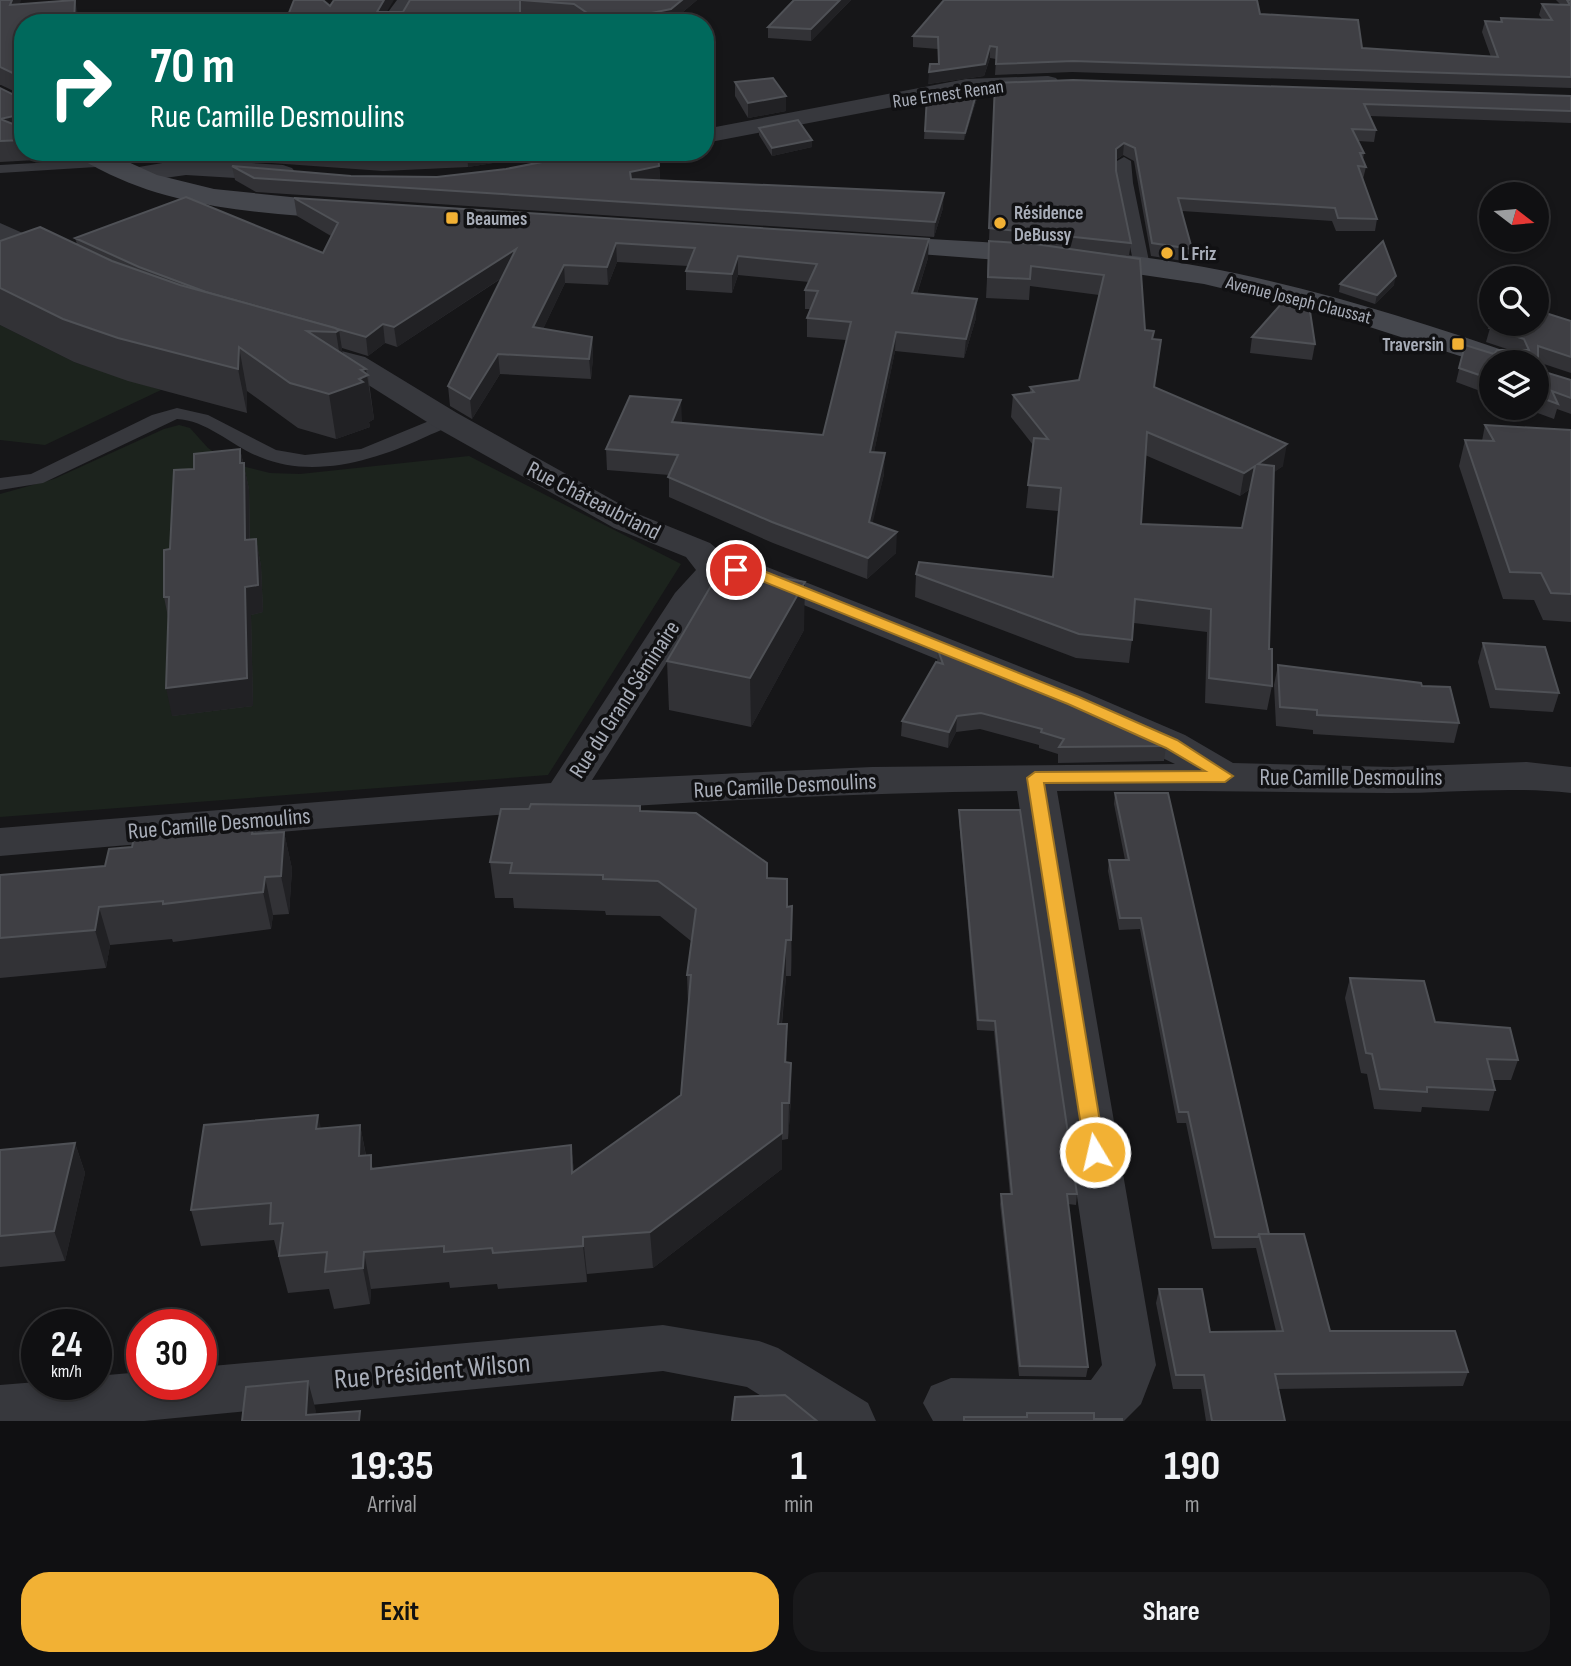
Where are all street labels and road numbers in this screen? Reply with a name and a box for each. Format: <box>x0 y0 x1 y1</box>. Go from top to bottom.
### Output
street label: Rue Ernest Renan <box>891 75 1005 114</box>
street label: Avenue Joseph Claussat <box>1222 271 1374 330</box>
street label: Rue Châteaubriand <box>522 455 665 547</box>
street label: Rue du Grand Séminaire <box>563 615 686 784</box>
street label: Rue Camille Desmoulins <box>1259 764 1443 792</box>
street label: Rue Camille Desmoulins <box>693 767 877 805</box>
street label: Rue Camille Desmoulins <box>127 802 312 846</box>
street label: Rue Président Wilson <box>333 1346 532 1397</box>

